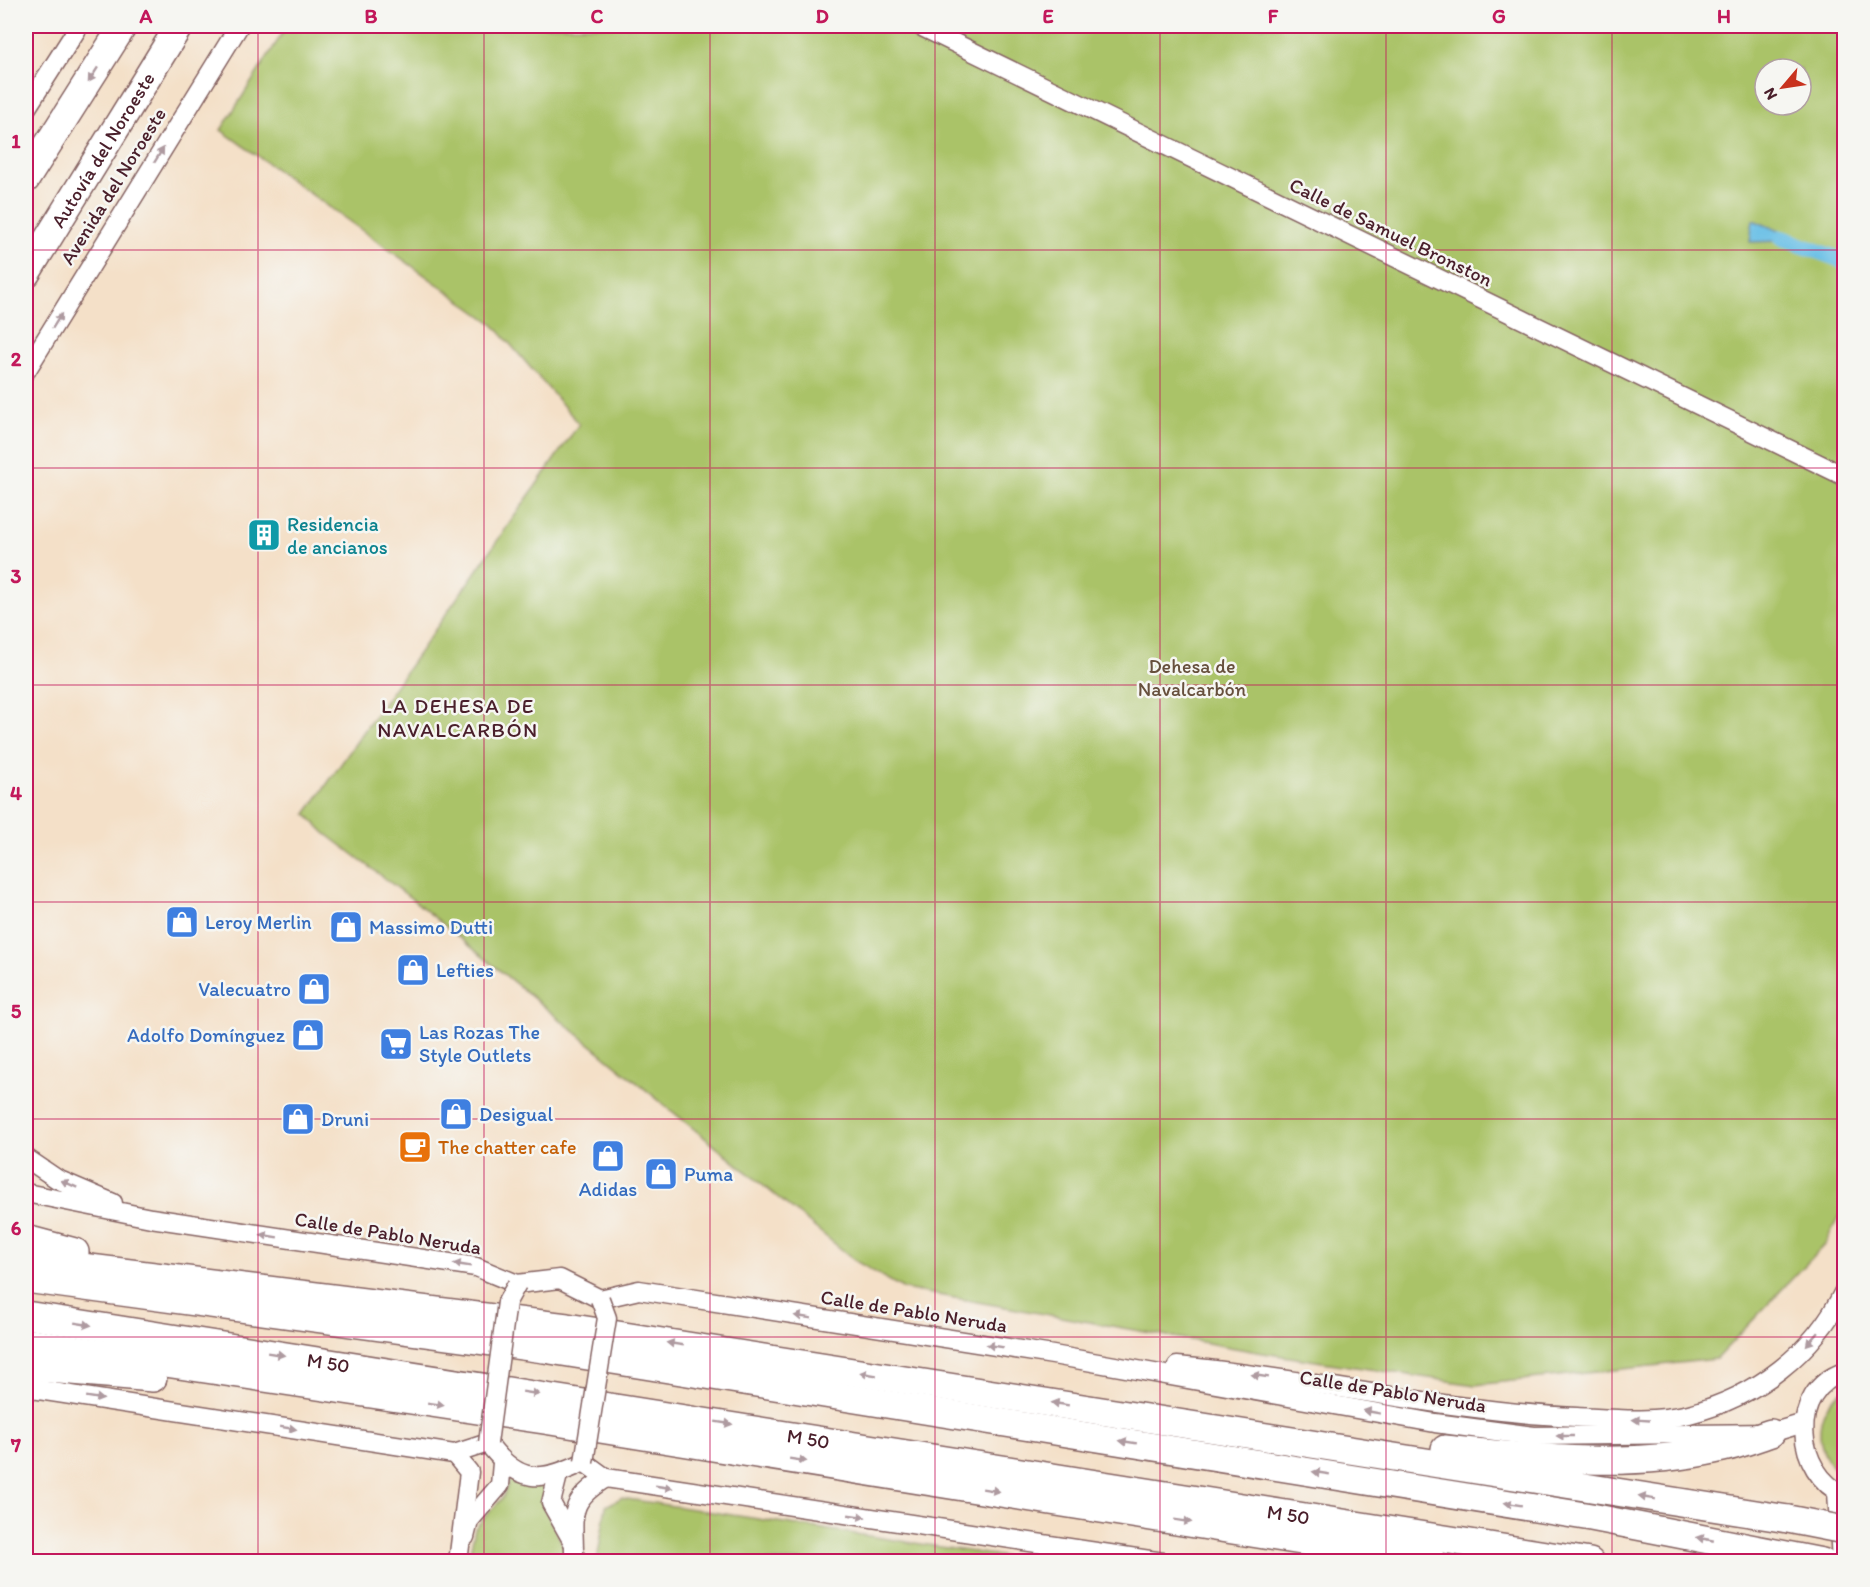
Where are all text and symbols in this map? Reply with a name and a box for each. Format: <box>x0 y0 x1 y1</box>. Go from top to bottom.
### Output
text: A <box>139 4 153 28</box>
text: B <box>365 4 378 28</box>
text: C <box>591 4 604 28</box>
text: D <box>815 4 829 28</box>
text: E <box>1042 4 1054 28</box>
text: F <box>1268 4 1279 28</box>
text: G <box>1492 4 1506 28</box>
text: H <box>1717 4 1731 28</box>
north arrow <box>1753 57 1813 117</box>
one-way arrow <box>87 67 98 83</box>
street label: Autovía del Noroeste <box>46 68 160 232</box>
text: N <box>1759 85 1781 103</box>
street label: Avenida del Noroeste <box>55 103 171 269</box>
text: 1 <box>11 129 21 153</box>
one-way arrow <box>153 147 164 163</box>
street label: Calle de Samuel Bronston <box>1285 172 1497 292</box>
one-way arrow <box>51 313 62 329</box>
text: 2 <box>11 347 22 371</box>
place label: Residencia de ancianos <box>287 512 388 559</box>
building icon: Residencia de ancianos <box>246 517 282 553</box>
text: 3 <box>11 564 22 588</box>
park label: Dehesa de Navalcarbón <box>1138 654 1246 701</box>
district label: LA DEHESA DE NAVALCARBÓN <box>377 693 539 742</box>
text: 4 <box>10 781 22 805</box>
shop icon: Leroy Merlin <box>164 904 200 940</box>
shop icon: Massimo Dutti <box>328 909 364 945</box>
place label: Leroy Merlin <box>205 910 312 934</box>
place label: Massimo Dutti <box>369 915 493 939</box>
shop icon: Lefties <box>395 952 431 988</box>
place label: Lefties <box>436 958 494 982</box>
shop icon: Valecuatro <box>296 971 332 1007</box>
place label: Valecuatro <box>198 977 291 1001</box>
text: 5 <box>11 999 22 1023</box>
shop icon: Adolfo Domínguez <box>290 1017 326 1053</box>
place label: Las Rozas The Style Outlets <box>419 1020 540 1067</box>
place label: Adolfo Domínguez <box>127 1023 286 1047</box>
supermarket icon: Las Rozas The Style Outlets <box>378 1026 414 1062</box>
shop icon: Desigual <box>438 1096 474 1132</box>
shop icon: Druni <box>280 1101 316 1137</box>
place label: Desigual <box>479 1102 553 1126</box>
place label: Druni <box>321 1107 369 1131</box>
cafe icon: The chatter cafe <box>397 1129 433 1165</box>
place label: The chatter cafe <box>438 1135 577 1159</box>
shop icon: Adidas <box>590 1138 626 1174</box>
shop icon: Puma <box>643 1156 679 1192</box>
place label: Puma <box>684 1162 733 1186</box>
place label: Adidas <box>579 1177 637 1201</box>
one-way arrow <box>60 1179 78 1188</box>
street label: Calle de Pablo Neruda <box>293 1206 483 1260</box>
text: 6 <box>11 1216 22 1240</box>
one-way arrow <box>259 1231 278 1240</box>
one-way arrow <box>452 1260 471 1269</box>
street label: Calle de Pablo Neruda <box>819 1284 1009 1338</box>
one-way arrow <box>793 1312 812 1321</box>
one-way arrow <box>74 1319 93 1328</box>
one-way arrow <box>1805 1331 1818 1347</box>
one-way arrow <box>665 1340 684 1349</box>
one-way arrow <box>986 1342 1005 1351</box>
street label: M 50 <box>305 1348 351 1378</box>
one-way arrow <box>267 1349 286 1358</box>
street label: Calle de Pablo Neruda <box>1298 1364 1488 1418</box>
one-way arrow <box>858 1370 877 1379</box>
one-way arrow <box>1250 1371 1269 1380</box>
one-way arrow <box>522 1389 541 1398</box>
one-way arrow <box>86 1393 105 1402</box>
one-way arrow <box>427 1399 446 1408</box>
one-way arrow <box>1051 1399 1070 1408</box>
one-way arrow <box>1362 1407 1381 1416</box>
one-way arrow <box>1631 1415 1650 1424</box>
one-way arrow <box>714 1419 733 1428</box>
one-way arrow <box>278 1423 297 1432</box>
street label: M 50 <box>785 1423 831 1454</box>
one-way arrow <box>1556 1431 1575 1441</box>
text: 7 <box>10 1433 21 1457</box>
one-way arrow <box>1119 1438 1138 1447</box>
one-way arrow <box>789 1456 808 1465</box>
one-way arrow <box>1311 1468 1330 1477</box>
one-way arrow <box>655 1482 674 1491</box>
one-way arrow <box>981 1486 1000 1495</box>
one-way arrow <box>1637 1493 1656 1502</box>
street label: M 50 <box>1265 1499 1311 1530</box>
one-way arrow <box>1504 1500 1523 1509</box>
one-way arrow <box>848 1511 867 1520</box>
one-way arrow <box>1174 1517 1193 1526</box>
one-way arrow <box>1695 1534 1714 1543</box>

